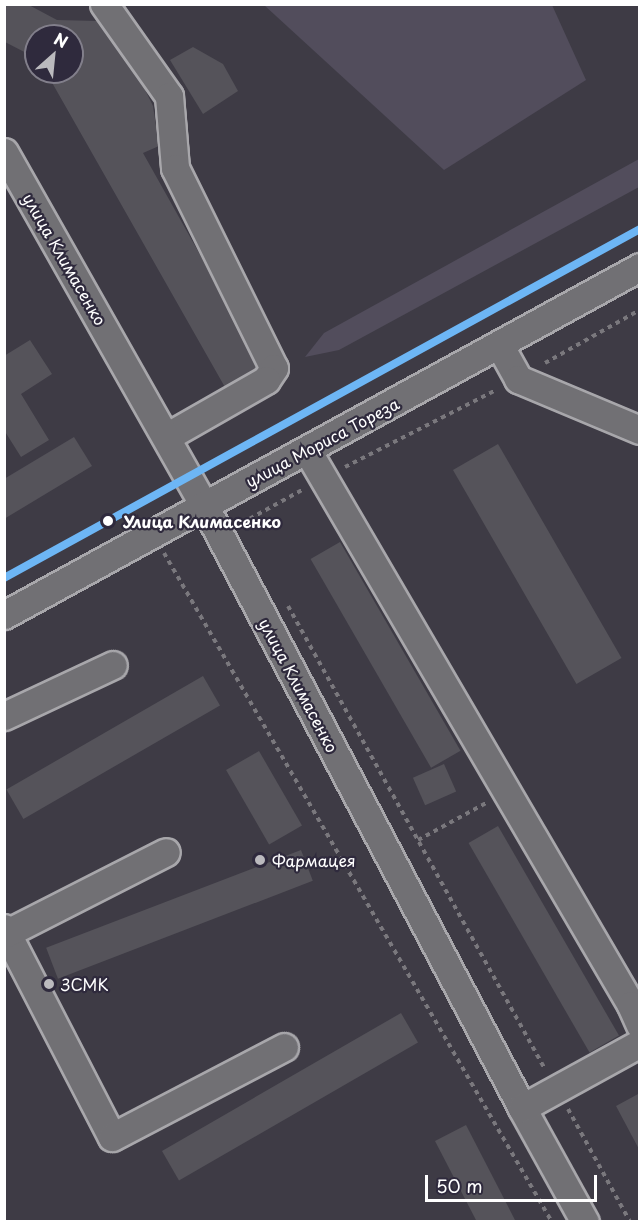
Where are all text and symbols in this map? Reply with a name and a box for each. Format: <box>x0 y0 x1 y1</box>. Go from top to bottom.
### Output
north arrow <box>24 24 84 84</box>
text: N <box>50 26 72 53</box>
street label: улица Климасенко <box>19 189 111 329</box>
street label: улица Мориса Тореза <box>241 393 403 491</box>
marker: Улица Климасенко <box>98 511 118 531</box>
place label: Улица Климасенко <box>123 511 282 531</box>
street label: улица Климасенко <box>255 614 343 756</box>
place label: Фармацея <box>272 850 356 870</box>
marker: Фармацея <box>253 853 267 867</box>
place label: ЗСМК <box>61 974 109 994</box>
marker: ЗСМК <box>42 977 56 991</box>
scale bar <box>428 1163 600 1201</box>
text: 50 m <box>436 1172 483 1199</box>

